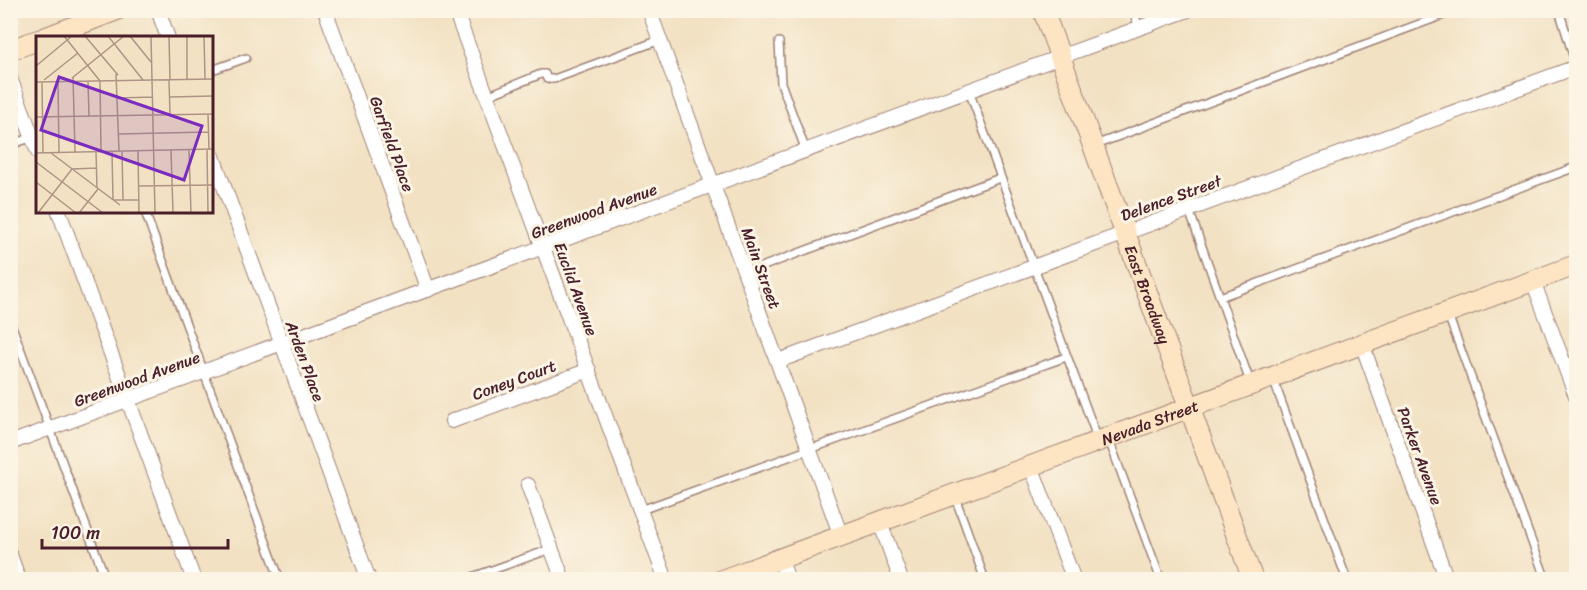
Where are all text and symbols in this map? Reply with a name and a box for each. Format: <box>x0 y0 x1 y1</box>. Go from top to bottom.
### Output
inset map <box>36 36 213 213</box>
street label: Garfield Place <box>361 92 423 196</box>
street label: Delence Street <box>1116 166 1226 230</box>
street label: Greenwood Avenue <box>527 175 661 247</box>
street label: Main Street <box>733 223 789 313</box>
street label: Euclid Avenue <box>546 238 606 340</box>
street label: East Broadway <box>1116 240 1180 349</box>
street label: Arden Place <box>277 315 333 406</box>
street label: Greenwood Avenue <box>70 343 204 415</box>
street label: Coney Court <box>468 351 560 409</box>
street label: Nevada Street <box>1097 391 1203 453</box>
street label: Parker Avenue <box>1389 403 1451 509</box>
scale bar <box>42 512 228 550</box>
text: 100 m <box>51 517 100 549</box>

